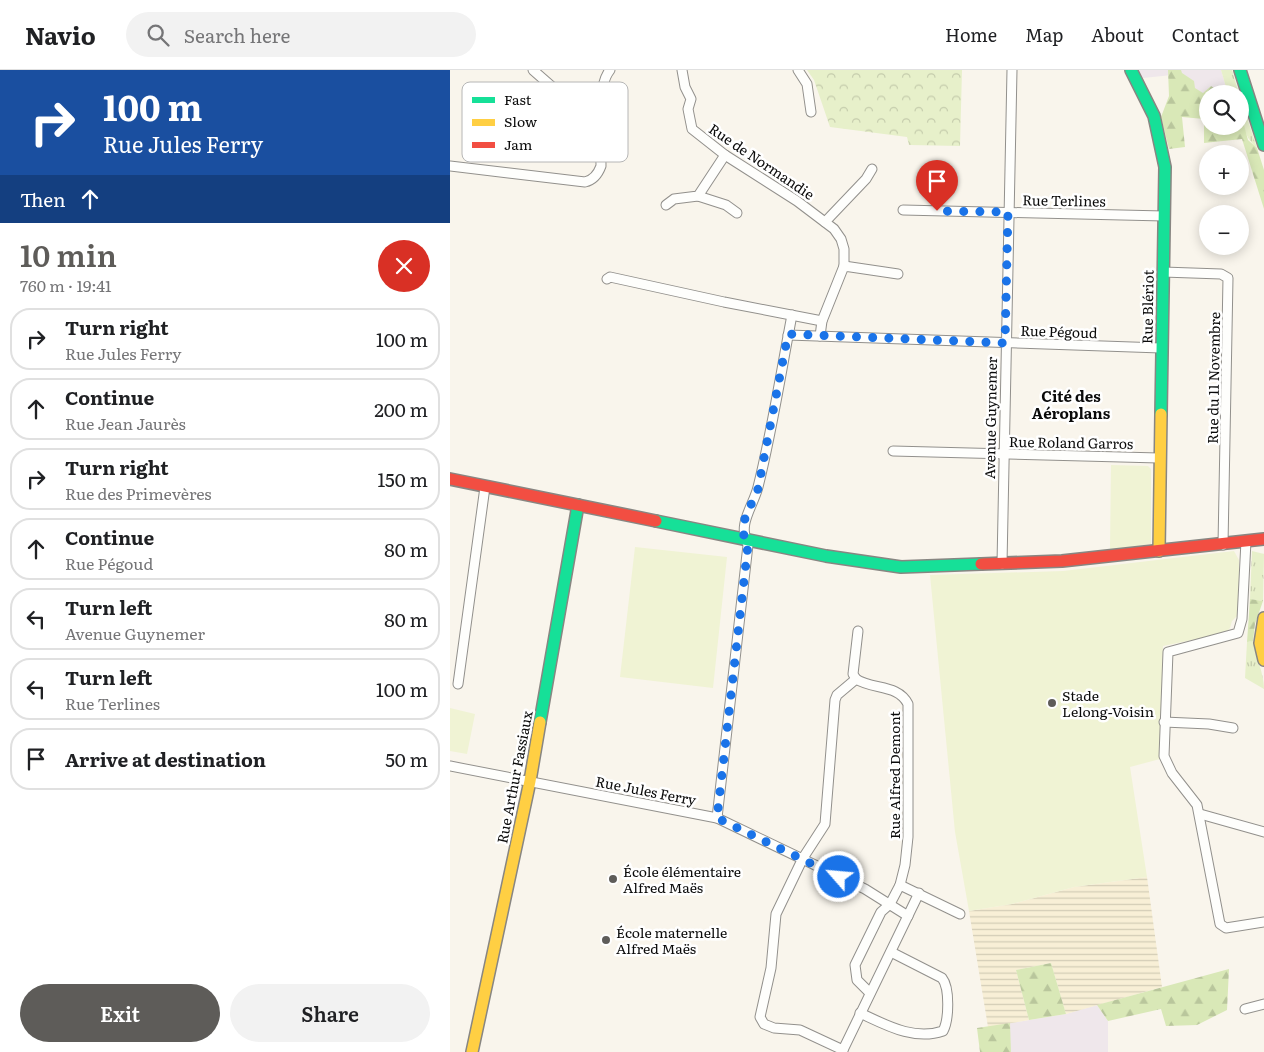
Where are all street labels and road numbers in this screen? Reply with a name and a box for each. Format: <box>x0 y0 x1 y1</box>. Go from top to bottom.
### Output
street label: Rue de Normandie <box>705 118 819 204</box>
street label: Rue Terlines <box>1022 189 1106 211</box>
street label: Rue Blériot <box>1136 269 1158 344</box>
street label: Rue du 11 Novembre <box>1202 312 1224 444</box>
street label: Rue Pégoud <box>1020 320 1098 342</box>
street label: Avenue Guynemer <box>979 356 1001 479</box>
street label: Rue Roland Garros <box>1009 431 1133 453</box>
street label: Rue Arthur Fassiaux <box>491 709 537 845</box>
street label: Rue Alfred Demont <box>884 711 904 839</box>
street label: Rue Jules Ferry <box>594 770 699 810</box>

